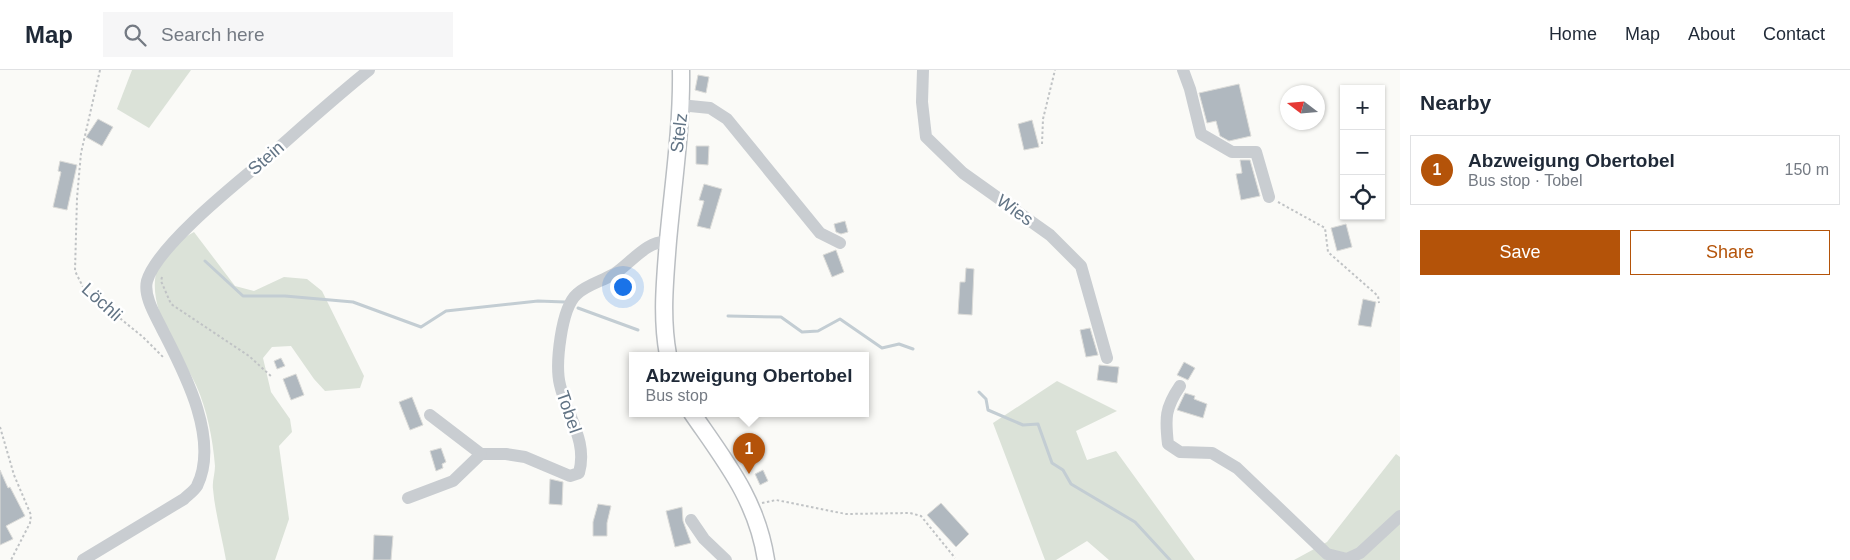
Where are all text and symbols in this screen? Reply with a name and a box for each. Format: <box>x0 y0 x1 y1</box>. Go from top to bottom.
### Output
search box <box>103 12 453 57</box>
text: Map <box>25 21 73 48</box>
icon: search <box>121 21 149 49</box>
text: Search here <box>161 24 265 45</box>
text: Home <box>1549 24 1597 44</box>
text: Map <box>1625 24 1660 44</box>
text: About <box>1688 24 1735 44</box>
text: Contact <box>1763 24 1825 44</box>
north arrow <box>1280 85 1325 130</box>
map controls <box>1340 85 1385 220</box>
button: + <box>1340 85 1385 130</box>
text: Nearby <box>1420 91 1491 114</box>
street label: Stelz <box>667 112 691 154</box>
button: − <box>1340 130 1385 175</box>
street label: Stein <box>244 137 288 179</box>
text: Abzweigung Obertobel <box>1468 150 1675 171</box>
text: 1 <box>1433 161 1441 178</box>
text: 150 m <box>1785 161 1829 178</box>
text: Bus stop · Tobel <box>1468 172 1582 189</box>
button: locate <box>1340 175 1385 220</box>
street label: Wies <box>993 190 1037 230</box>
button: Save <box>1420 230 1620 275</box>
button: Share <box>1630 230 1830 275</box>
your location <box>610 274 636 300</box>
street label: Löchli <box>78 279 126 325</box>
popup <box>629 352 869 417</box>
text: Abzweigung Obertobel <box>646 365 852 386</box>
text: Bus stop <box>646 387 708 404</box>
street label: Tobel <box>553 388 585 436</box>
pin: 1 <box>733 433 765 474</box>

